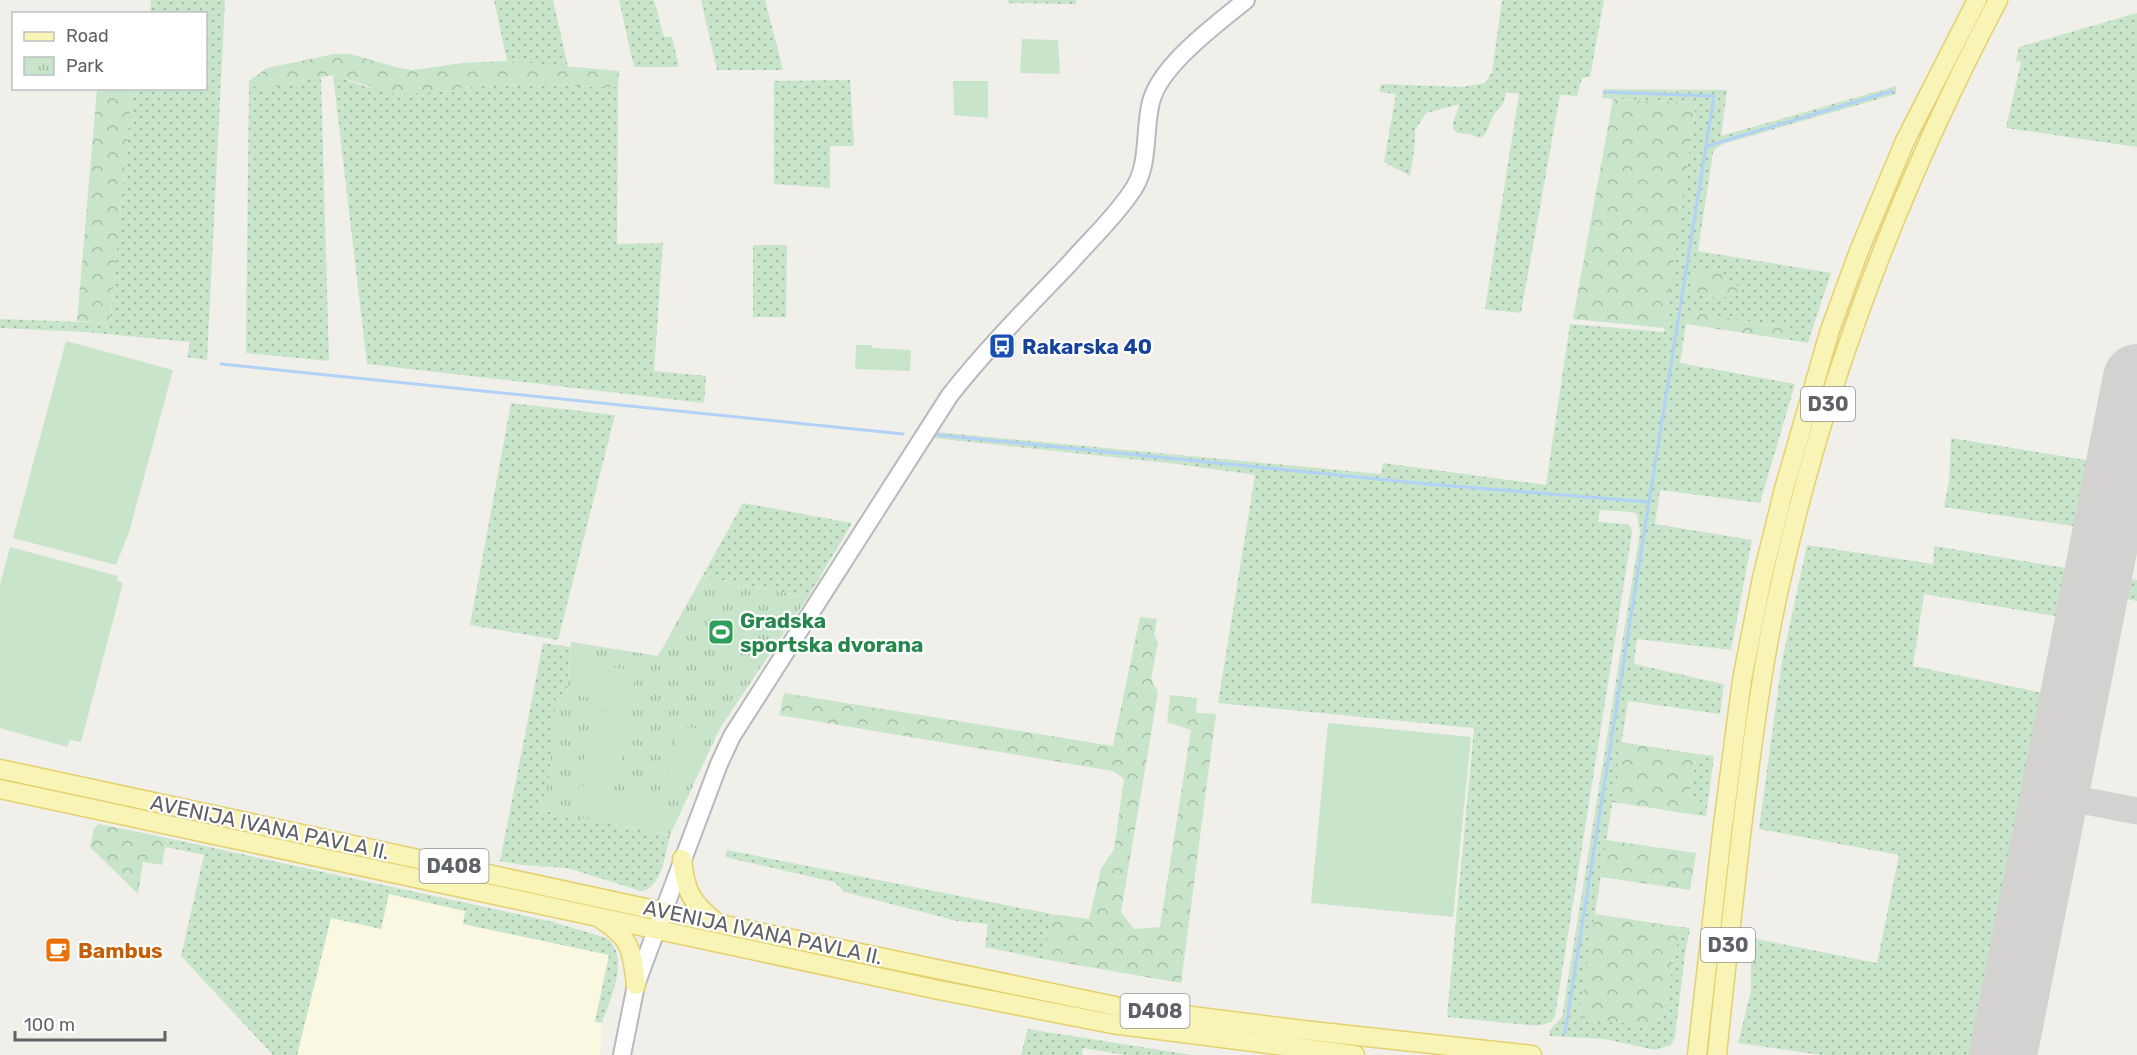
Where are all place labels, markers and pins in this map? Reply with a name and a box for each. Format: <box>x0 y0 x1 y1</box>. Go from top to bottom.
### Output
bus stop icon: Rakarska 40 <box>987 331 1017 361</box>
place label: Rakarska 40 <box>1022 334 1152 359</box>
place label: Gradska sportska dvorana <box>740 608 923 657</box>
sports icon: Gradska sportska dvorana <box>706 617 736 647</box>
cafe icon: Bambus <box>43 935 73 965</box>
place label: Bambus <box>78 938 163 963</box>

